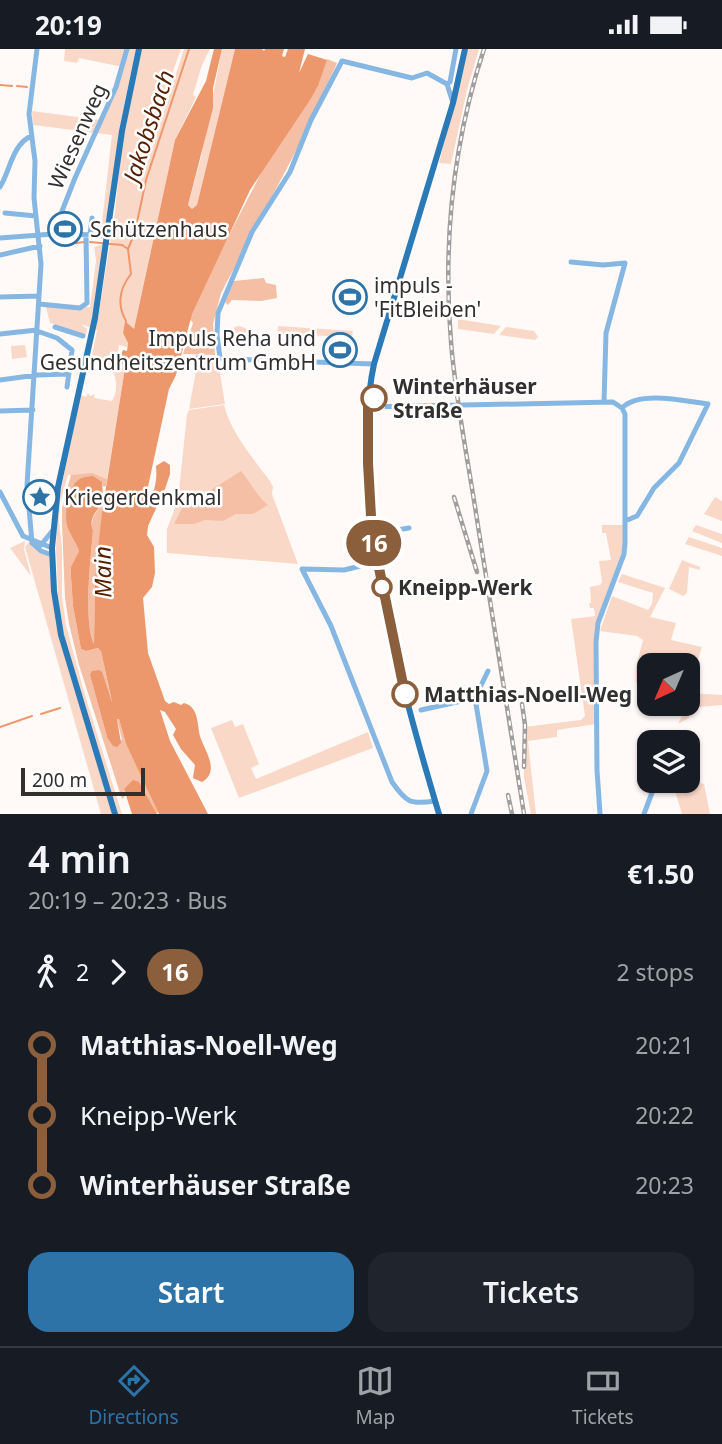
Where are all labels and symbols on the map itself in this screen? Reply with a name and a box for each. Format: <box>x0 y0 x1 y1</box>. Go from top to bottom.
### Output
water label: Jakobsbach <box>114 66 181 190</box>
street label: Wiesenweg <box>41 79 113 193</box>
sports icon: Schützenhaus <box>46 210 84 248</box>
place label: Schützenhaus <box>90 215 228 243</box>
place label: impuls - 'FitBleiben' <box>374 271 481 323</box>
sports icon: impuls - 'FitBleiben' <box>331 278 369 316</box>
place label: Impuls Reha und Gesundheitszentrum GmbH <box>40 324 316 376</box>
sports icon: Impuls Reha und Gesundheitszentrum GmbH <box>321 331 359 369</box>
place label: Winterhäuser Straße <box>393 372 537 424</box>
marker: Winterhäuser Straße <box>361 385 387 411</box>
place icon: Kriegerdenkmal <box>21 478 59 516</box>
place label: Kriegerdenkmal <box>64 483 222 511</box>
line badge: 16 <box>342 520 406 566</box>
water label: Main <box>86 546 118 598</box>
place label: Kneipp-Werk <box>398 573 533 601</box>
marker: Kneipp-Werk <box>372 577 392 597</box>
north arrow <box>637 653 700 716</box>
place label: Matthias-Noell-Weg <box>424 680 632 708</box>
marker: Matthias-Noell-Weg <box>392 681 418 707</box>
scale bar <box>21 765 145 797</box>

